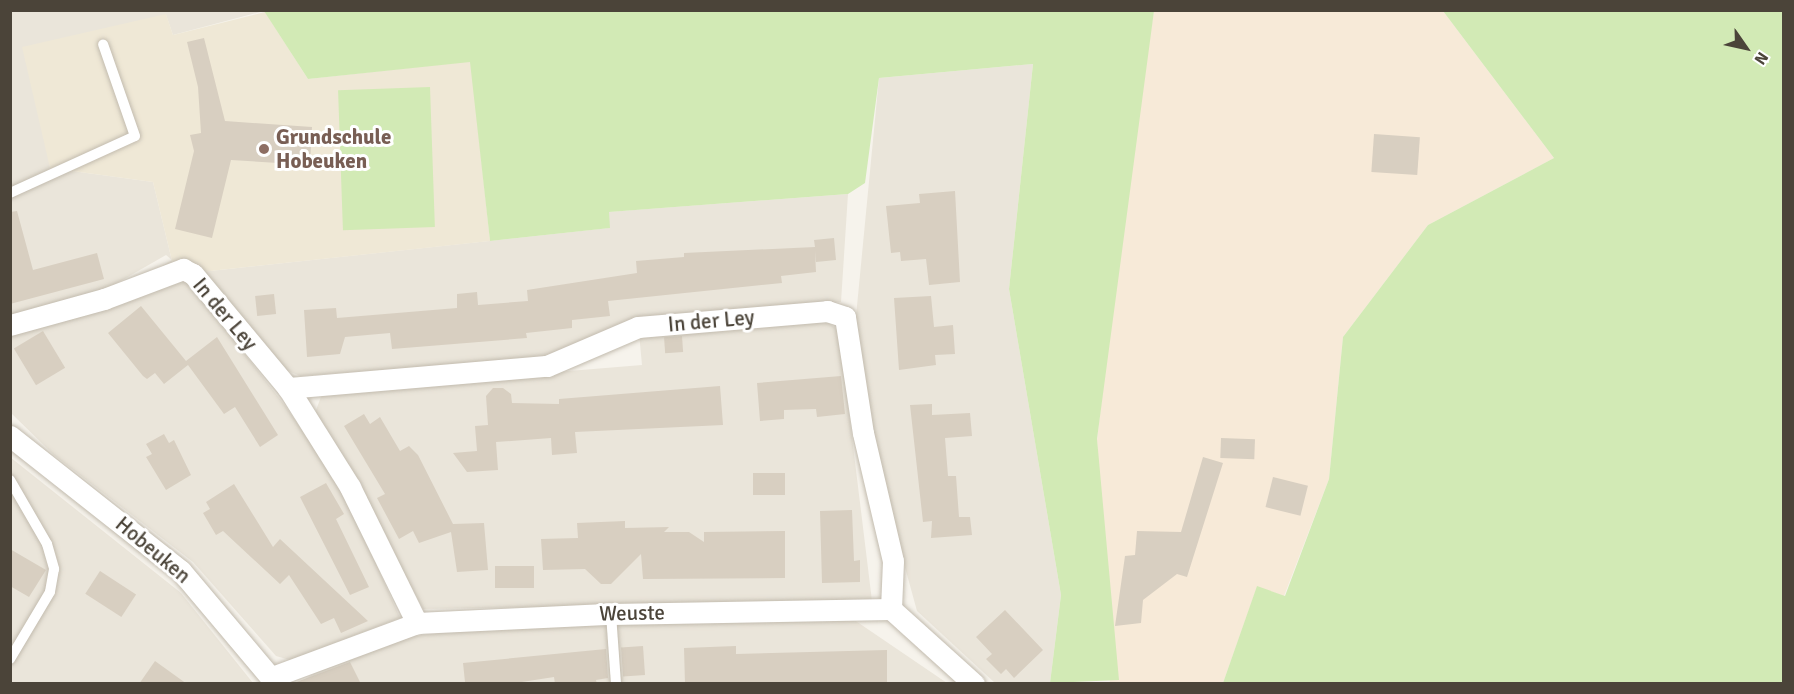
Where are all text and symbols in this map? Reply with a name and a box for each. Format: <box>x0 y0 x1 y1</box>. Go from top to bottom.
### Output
north arrow <box>1716 18 1776 78</box>
text: N <box>1750 48 1772 68</box>
place label: Grundschule Hobeuken <box>276 124 391 174</box>
marker: Grundschule Hobeuken <box>257 142 271 156</box>
street label: In der Ley <box>187 273 263 355</box>
street label: In der Ley <box>667 305 755 337</box>
street label: Hobeuken <box>110 511 196 589</box>
street label: Weuste <box>599 600 665 626</box>

